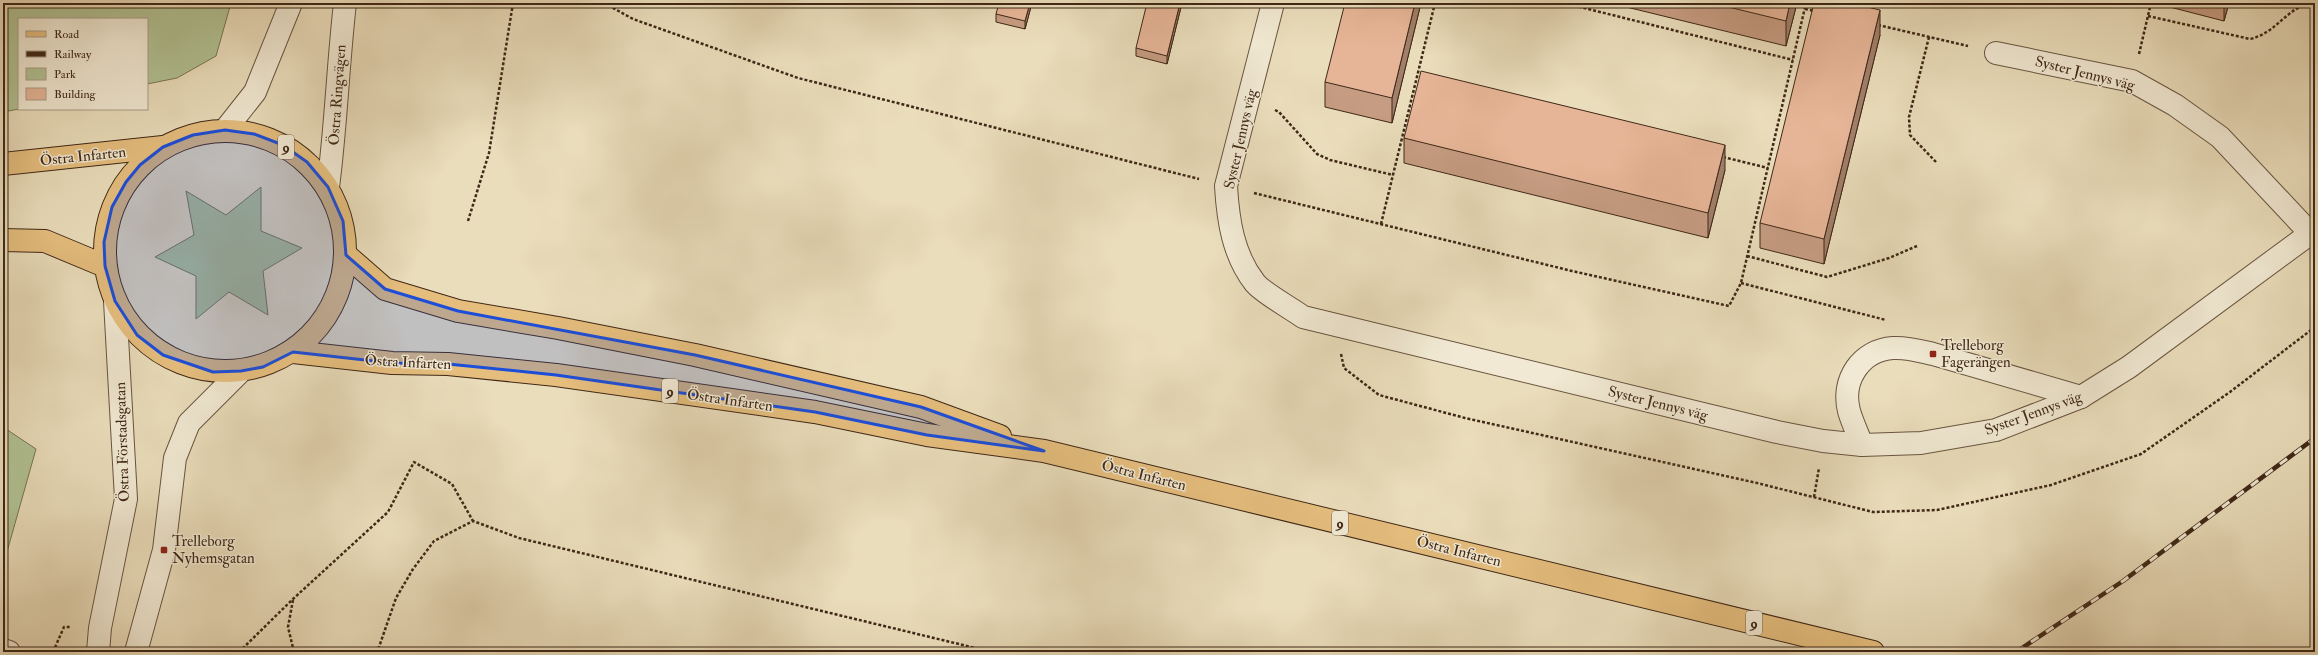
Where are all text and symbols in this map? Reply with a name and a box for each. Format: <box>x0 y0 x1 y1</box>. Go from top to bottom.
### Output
legend <box>18 18 148 110</box>
text: Road <box>54 27 79 42</box>
street label: Östra Ringvägen <box>323 44 351 146</box>
text: Railway <box>54 47 92 62</box>
street label: Syster Jennys väg <box>2033 52 2137 96</box>
text: Park <box>54 67 76 82</box>
text: Building <box>54 87 97 102</box>
street label: Syster Jennys väg <box>1220 87 1262 191</box>
road number: 9 <box>278 135 294 159</box>
street label: Östra Infarten <box>39 142 127 170</box>
place label: Trelleborg Fagerängen <box>1941 336 2011 372</box>
marker: Trelleborg Fagerängen <box>1928 349 1938 359</box>
street label: Östra Infarten <box>364 350 452 374</box>
road number: 9 <box>662 379 678 403</box>
street label: Östra Förstadsgatan <box>110 381 134 502</box>
street label: Syster Jennys väg <box>1606 382 1710 426</box>
street label: Östra Infarten <box>686 384 774 416</box>
street label: Syster Jennys väg <box>1982 387 2085 441</box>
street label: Östra Infarten <box>1100 455 1189 495</box>
road number: 9 <box>1332 511 1348 535</box>
street label: Östra Infarten <box>1415 531 1504 571</box>
place label: Trelleborg Nyhemsgatan <box>172 532 255 568</box>
marker: Trelleborg Nyhemsgatan <box>159 545 169 555</box>
road number: 9 <box>1746 611 1762 635</box>

